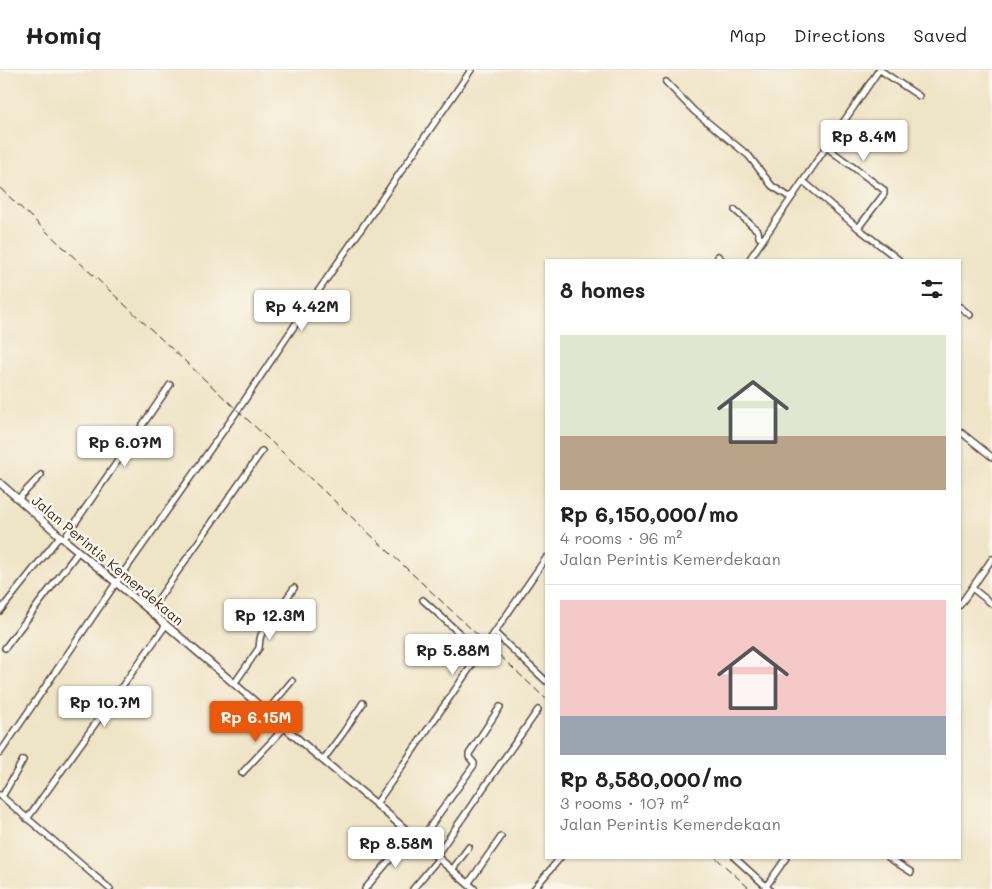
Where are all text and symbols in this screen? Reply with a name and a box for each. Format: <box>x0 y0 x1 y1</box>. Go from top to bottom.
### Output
text: Homiq <box>25 19 102 50</box>
text: Map <box>729 23 766 47</box>
text: Directions <box>794 23 886 47</box>
text: Saved <box>914 23 967 47</box>
pin: Rp 8.4M <box>818 119 910 162</box>
text: Rp 8.4M <box>832 125 896 146</box>
icon: filters <box>918 275 946 303</box>
text: 8 homes <box>560 276 645 303</box>
pin: Rp 4.42M <box>250 290 354 332</box>
text: Rp 4.42M <box>265 295 339 316</box>
icon: home <box>708 367 798 457</box>
pin: Rp 6.07M <box>73 426 177 468</box>
text: Rp 6.07M <box>88 431 162 452</box>
street label: Jalan Perintis Kemerdekaan <box>28 491 188 629</box>
text: Rp 6,150,000/mo <box>560 500 738 527</box>
text: 4 rooms · 96 m² <box>560 527 682 548</box>
text: Jalan Perintis Kemerdekaan <box>560 548 781 569</box>
pin: Rp 12.3M <box>218 598 322 641</box>
text: Rp 12.3M <box>235 604 305 625</box>
icon: home <box>708 633 798 723</box>
pin: Rp 5.88M <box>401 634 505 676</box>
text: Rp 5.88M <box>416 639 490 660</box>
pin: Rp 10.7M <box>53 686 157 728</box>
text: Rp 10.7M <box>69 691 141 712</box>
pin: Rp 6.15M <box>204 700 308 743</box>
text: Rp 6.15M <box>221 706 291 727</box>
text: Rp 8,580,000/mo <box>560 765 742 792</box>
text: 3 rooms · 107 m² <box>560 792 689 813</box>
text: Jalan Perintis Kemerdekaan <box>560 813 781 834</box>
pin: Rp 8.58M <box>344 826 448 869</box>
text: Rp 8.58M <box>359 832 433 853</box>

